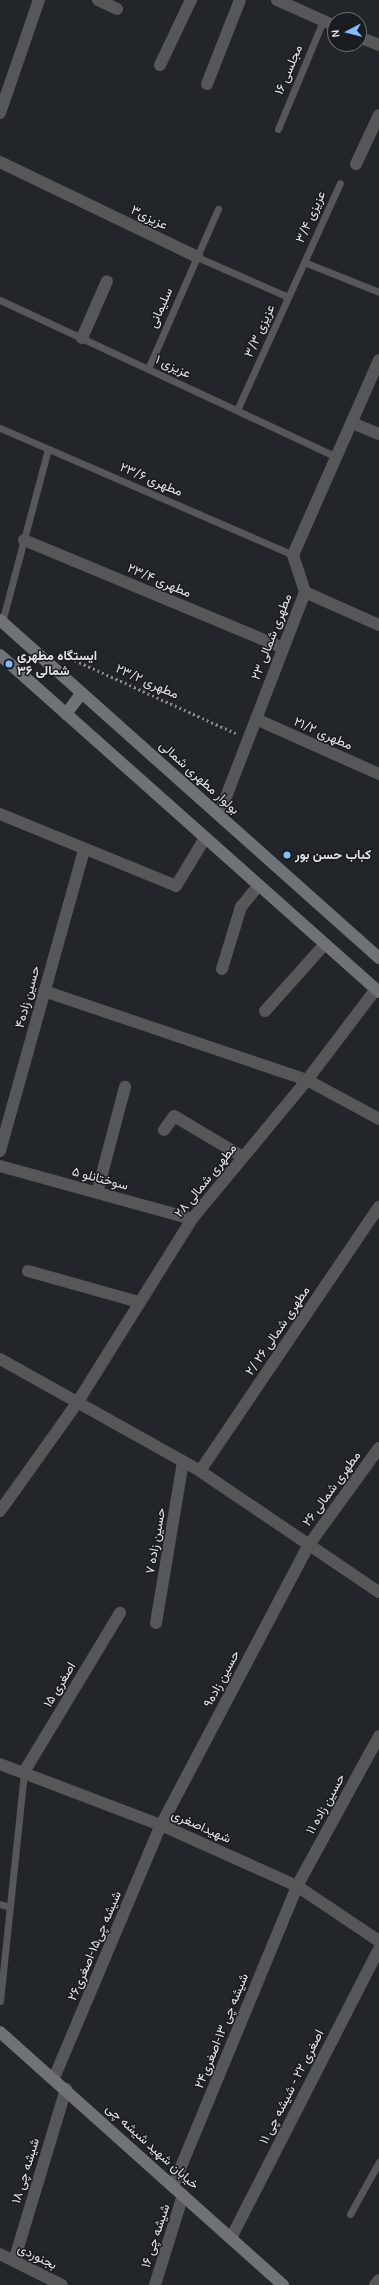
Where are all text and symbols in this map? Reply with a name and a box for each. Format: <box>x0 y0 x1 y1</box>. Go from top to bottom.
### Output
north arrow <box>327 12 367 52</box>
text: N <box>329 29 343 38</box>
street label: مجلسی ۱۶ <box>272 43 306 97</box>
street label: عزیزی ۳/۴ <box>293 189 329 245</box>
street label: عزیزی۳ <box>128 202 170 234</box>
street label: سلیمانی <box>145 286 177 330</box>
street label: عزیزی ۳/۳ <box>241 302 279 360</box>
street label: عزیزی ۱ <box>153 352 193 382</box>
street label: مطهری ۲۳/۶ <box>117 460 185 500</box>
street label: مطهری ۲۳/۴ <box>125 561 193 601</box>
street label: مطهری شمالی ۲۳ <box>248 592 296 682</box>
place label: ایستگاه مطهری شمالی ۳۶ <box>17 649 97 680</box>
marker: ایستگاه مطهری شمالی ۳۶ <box>4 659 14 669</box>
street label: مطهری ۲۳/۲ <box>113 661 181 703</box>
street label: مطهری ۲۱/۲ <box>291 714 355 754</box>
street label: بولوار مطهری شمالی <box>156 738 242 818</box>
place label: كباب حسن بور <box>295 847 371 863</box>
marker: كباب حسن بور <box>282 850 292 860</box>
street label: حسین زاده۴ <box>12 964 44 1030</box>
street label: مطهری شمالی ۲۸ <box>172 1141 240 1221</box>
street label: سوختانلو ۵ <box>70 1164 130 1194</box>
street label: مطهری شمالی ۲۶ /۲ <box>242 1283 314 1379</box>
street label: مطهری شمالی ۲۶ <box>300 1448 364 1530</box>
street label: حسین زاده ۷ <box>143 1507 169 1575</box>
street label: حسین زاده۹ <box>200 1648 244 1710</box>
street label: اصغری ۱۵ <box>40 1660 80 1710</box>
street label: حسین زاده ۱۱ <box>303 1771 349 1837</box>
street label: شهیداصغری <box>169 1807 233 1847</box>
street label: شیشه چی۱۵-اصغری۲۶ <box>65 1889 125 2003</box>
street label: شیشه چی ۱۳-اصغری۲۴ <box>192 1971 252 2091</box>
street label: اصغری ۲۲ - شیشه چی ۱۱ <box>256 2027 328 2147</box>
street label: خیابان شهید شیشه چی <box>102 2101 202 2193</box>
street label: شیشه چی ۱۸ <box>9 2136 43 2206</box>
street label: شیشه چی ۱۶ <box>138 2202 174 2270</box>
street label: بجنوردی <box>15 2241 59 2273</box>

